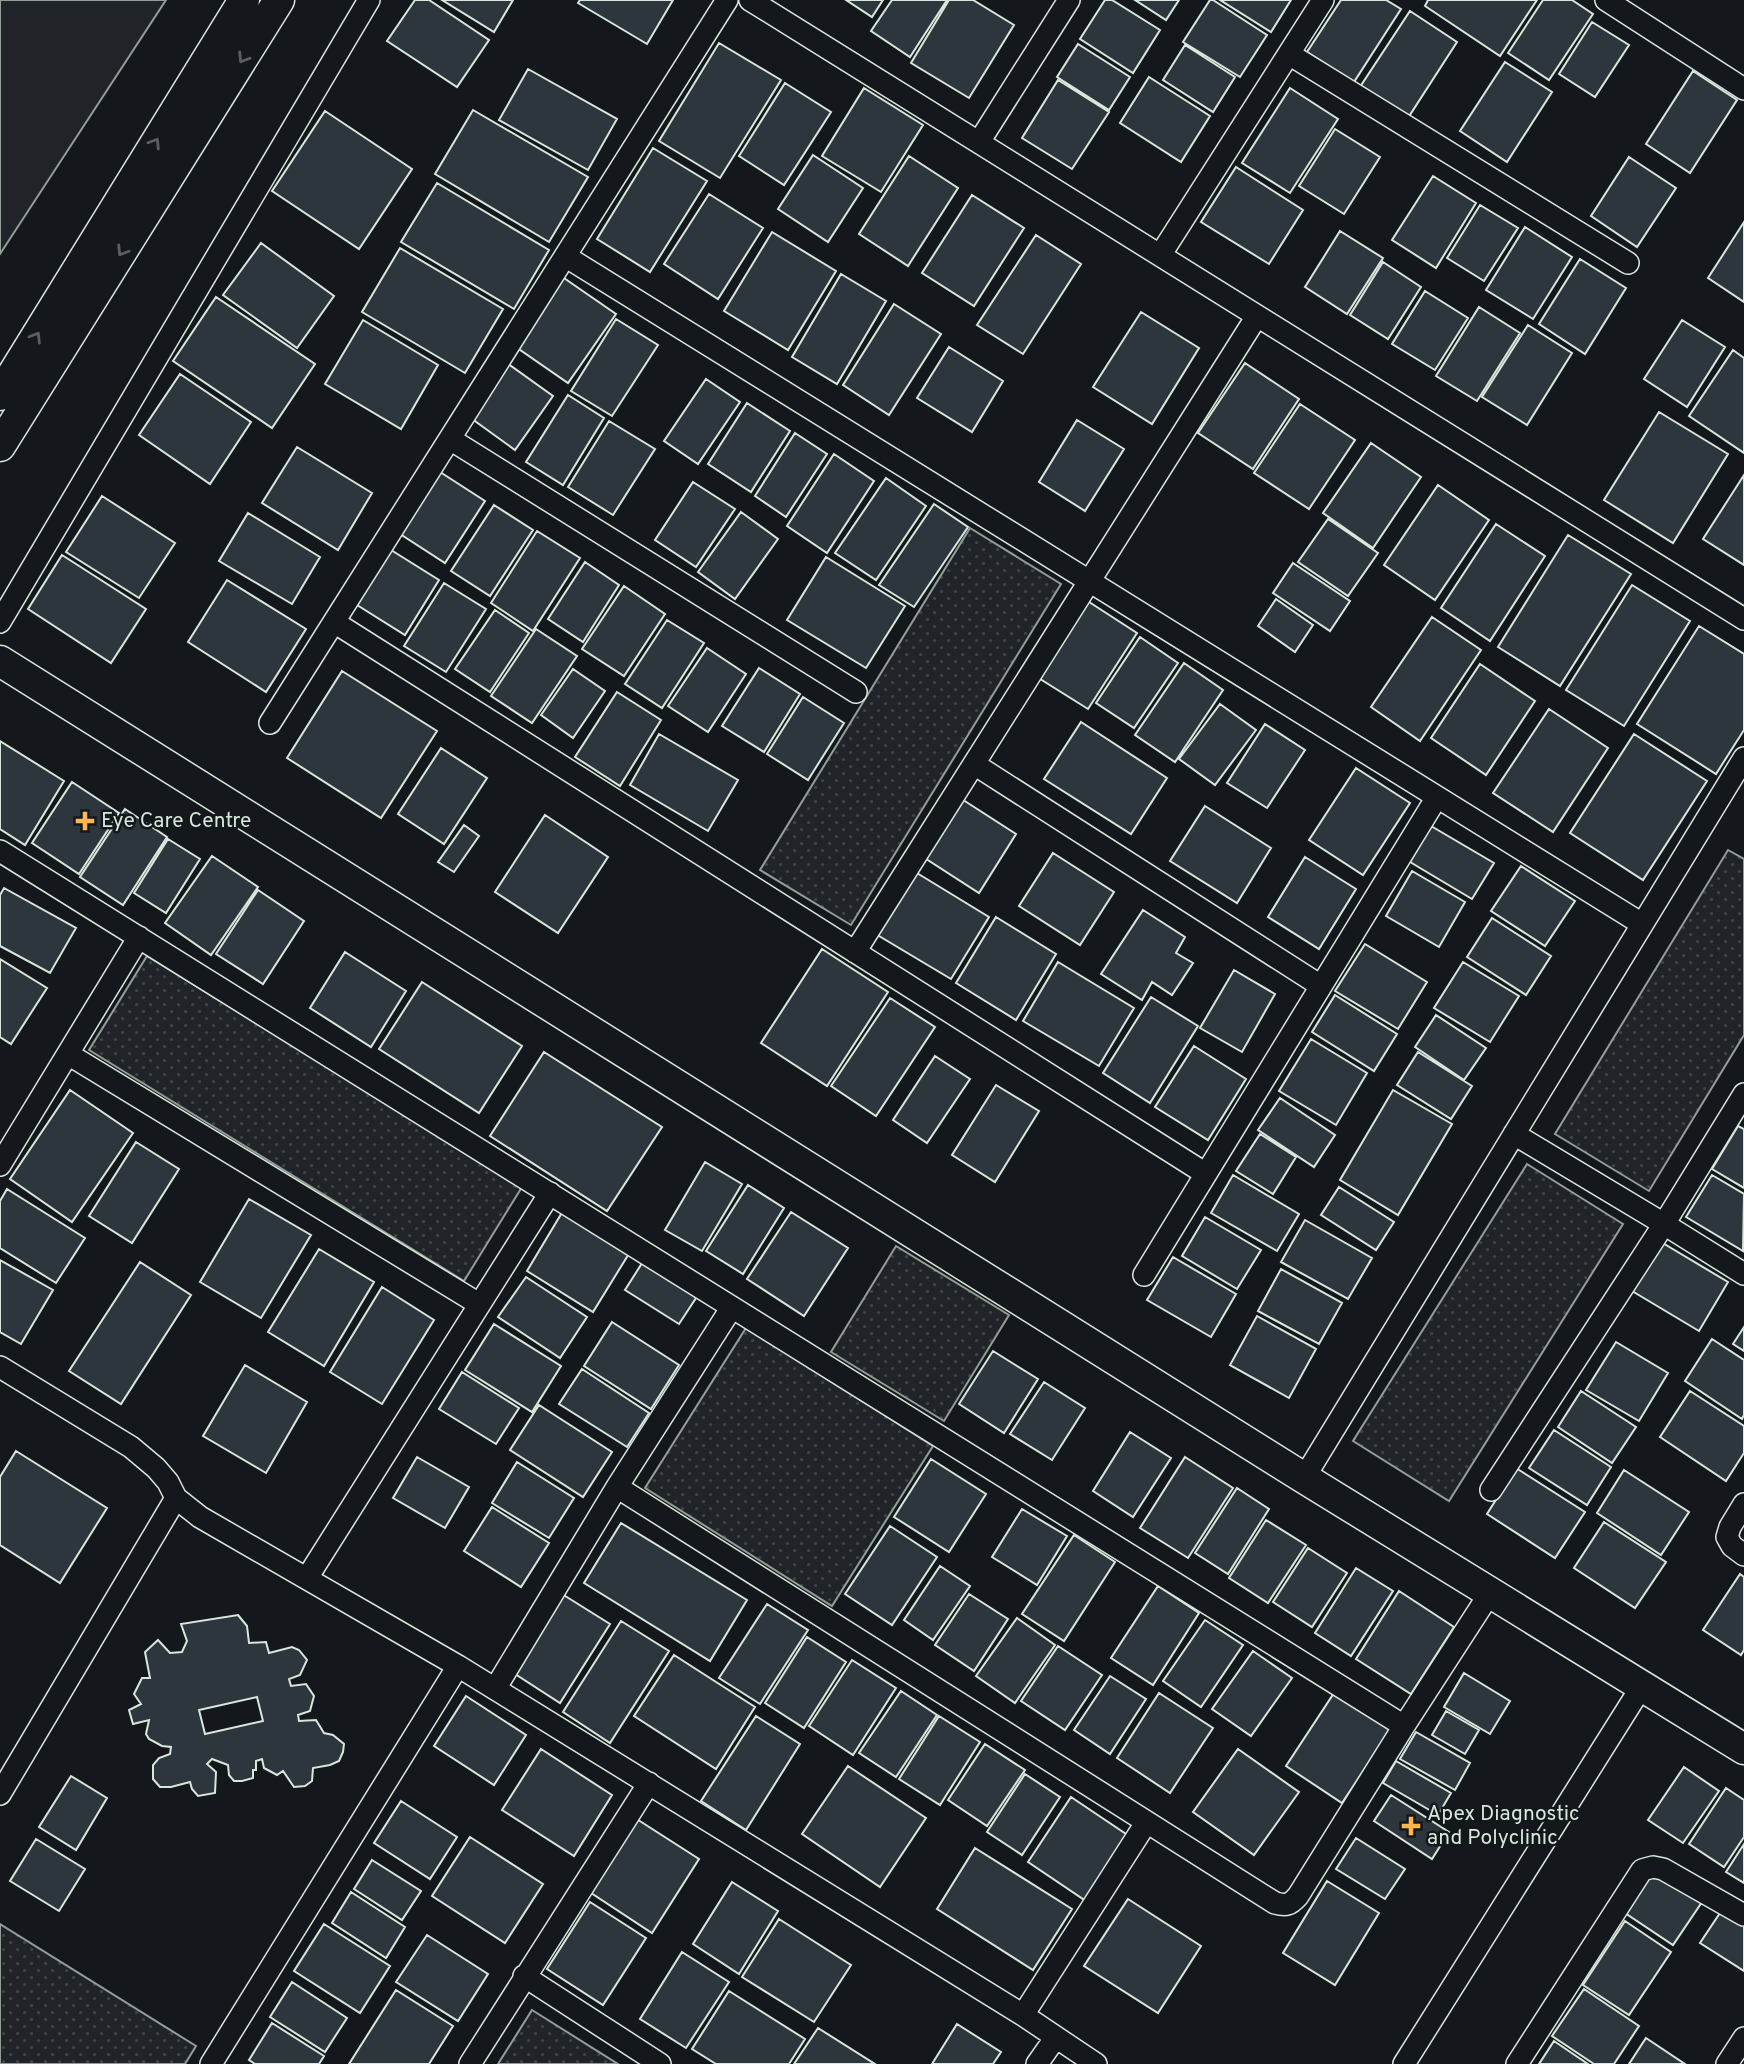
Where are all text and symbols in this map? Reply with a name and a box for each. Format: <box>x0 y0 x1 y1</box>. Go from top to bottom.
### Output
one-way arrow <box>238 50 251 63</box>
one-way arrow <box>147 137 160 150</box>
one-way arrow <box>118 243 131 256</box>
one-way arrow <box>27 331 40 344</box>
place label: Eye Care Centre <box>101 808 251 835</box>
marker: Eye Care Centre <box>75 811 95 831</box>
place label: Apex Diagnostic and Polyclinic <box>1427 1801 1580 1852</box>
marker: Apex Diagnostic and Polyclinic <box>1401 1816 1421 1836</box>

